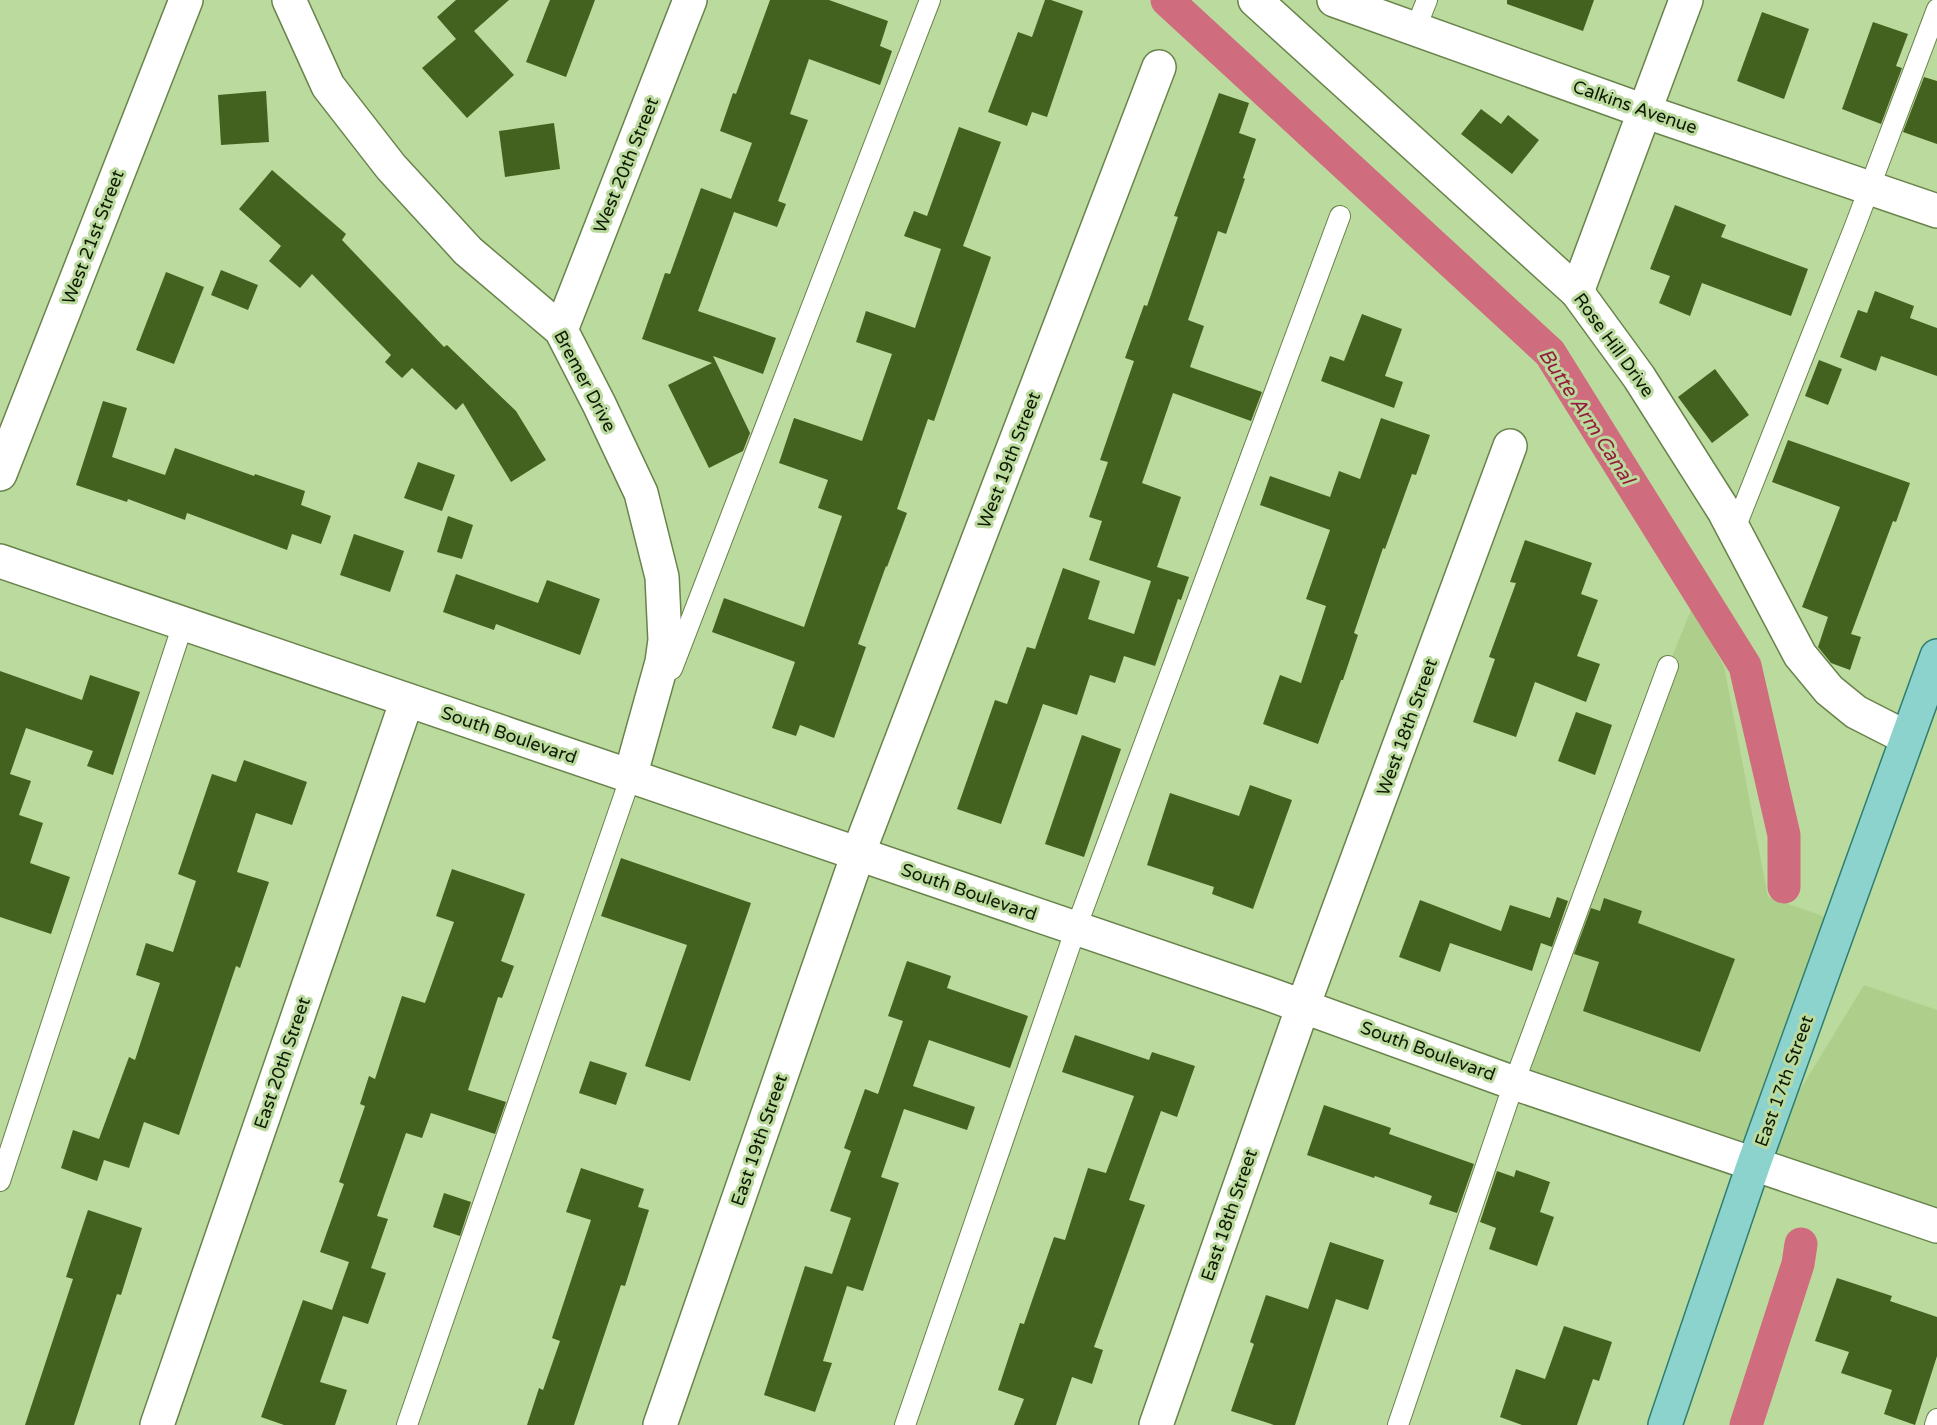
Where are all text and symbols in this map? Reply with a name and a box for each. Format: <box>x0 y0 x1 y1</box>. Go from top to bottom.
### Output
street label: Calkins Avenue <box>1570 75 1700 139</box>
street label: West 20th Street <box>589 94 663 236</box>
street label: West 21st Street <box>57 167 129 307</box>
street label: Rose Hill Drive <box>1569 289 1659 401</box>
street label: Bremer Drive <box>549 326 621 436</box>
water label: Butte Arm Canal <box>1533 344 1640 491</box>
street label: West 19th Street <box>973 389 1045 531</box>
street label: West 18th Street <box>1372 655 1442 799</box>
street label: South Boulevard <box>438 701 580 769</box>
street label: South Boulevard <box>898 858 1040 926</box>
street label: East 20th Street <box>249 994 315 1132</box>
street label: East 17th Street <box>1750 1012 1818 1150</box>
street label: South Boulevard <box>1358 1016 1498 1086</box>
street label: East 19th Street <box>726 1071 792 1209</box>
street label: East 18th Street <box>1196 1146 1262 1284</box>

